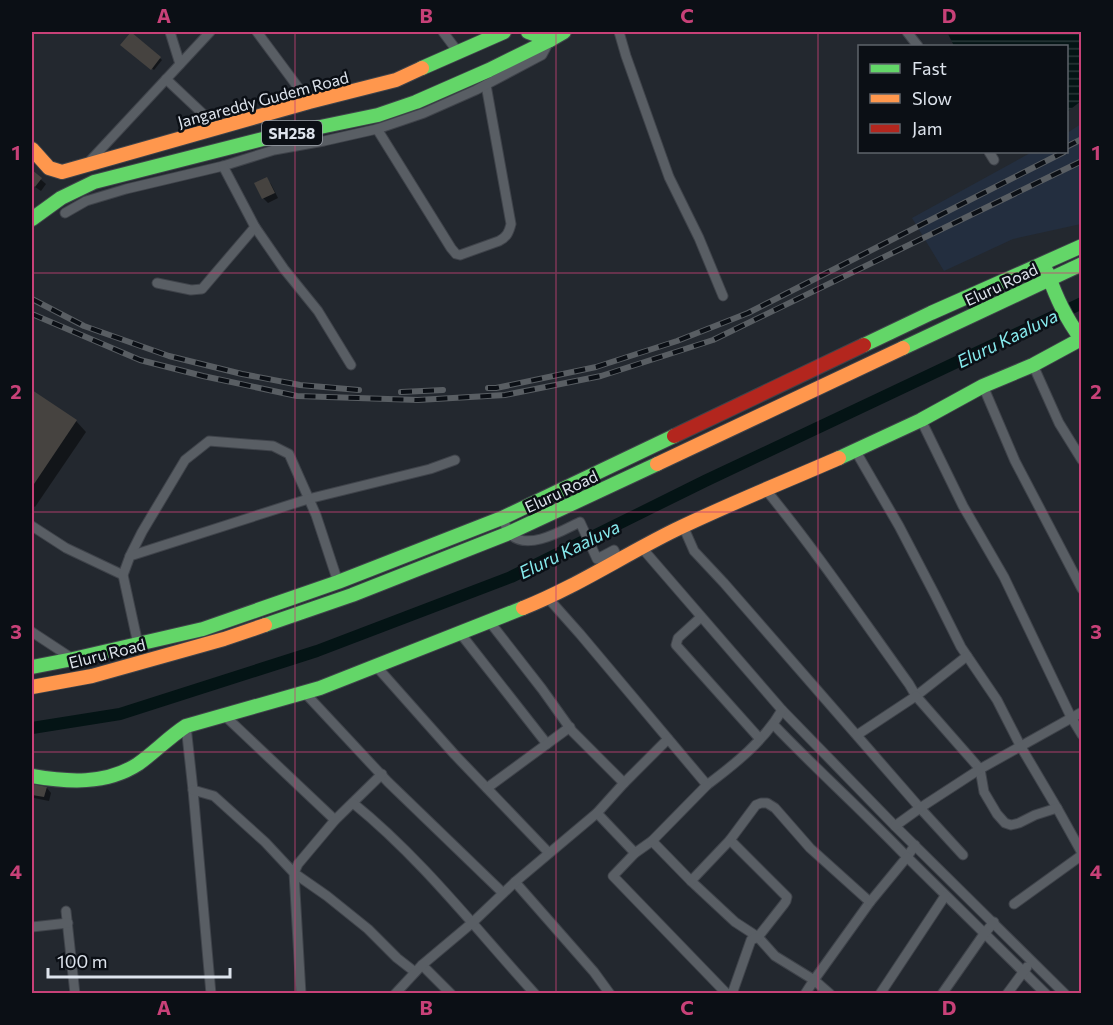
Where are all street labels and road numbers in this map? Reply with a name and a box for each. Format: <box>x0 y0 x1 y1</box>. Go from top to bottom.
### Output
street label: Jangareddy Gudem Road <box>175 67 351 131</box>
road number: SH258 <box>262 121 322 145</box>
street label: Eluru Road <box>962 259 1040 309</box>
street label: Eluru Road <box>522 466 600 516</box>
street label: Eluru Road <box>67 634 147 672</box>

